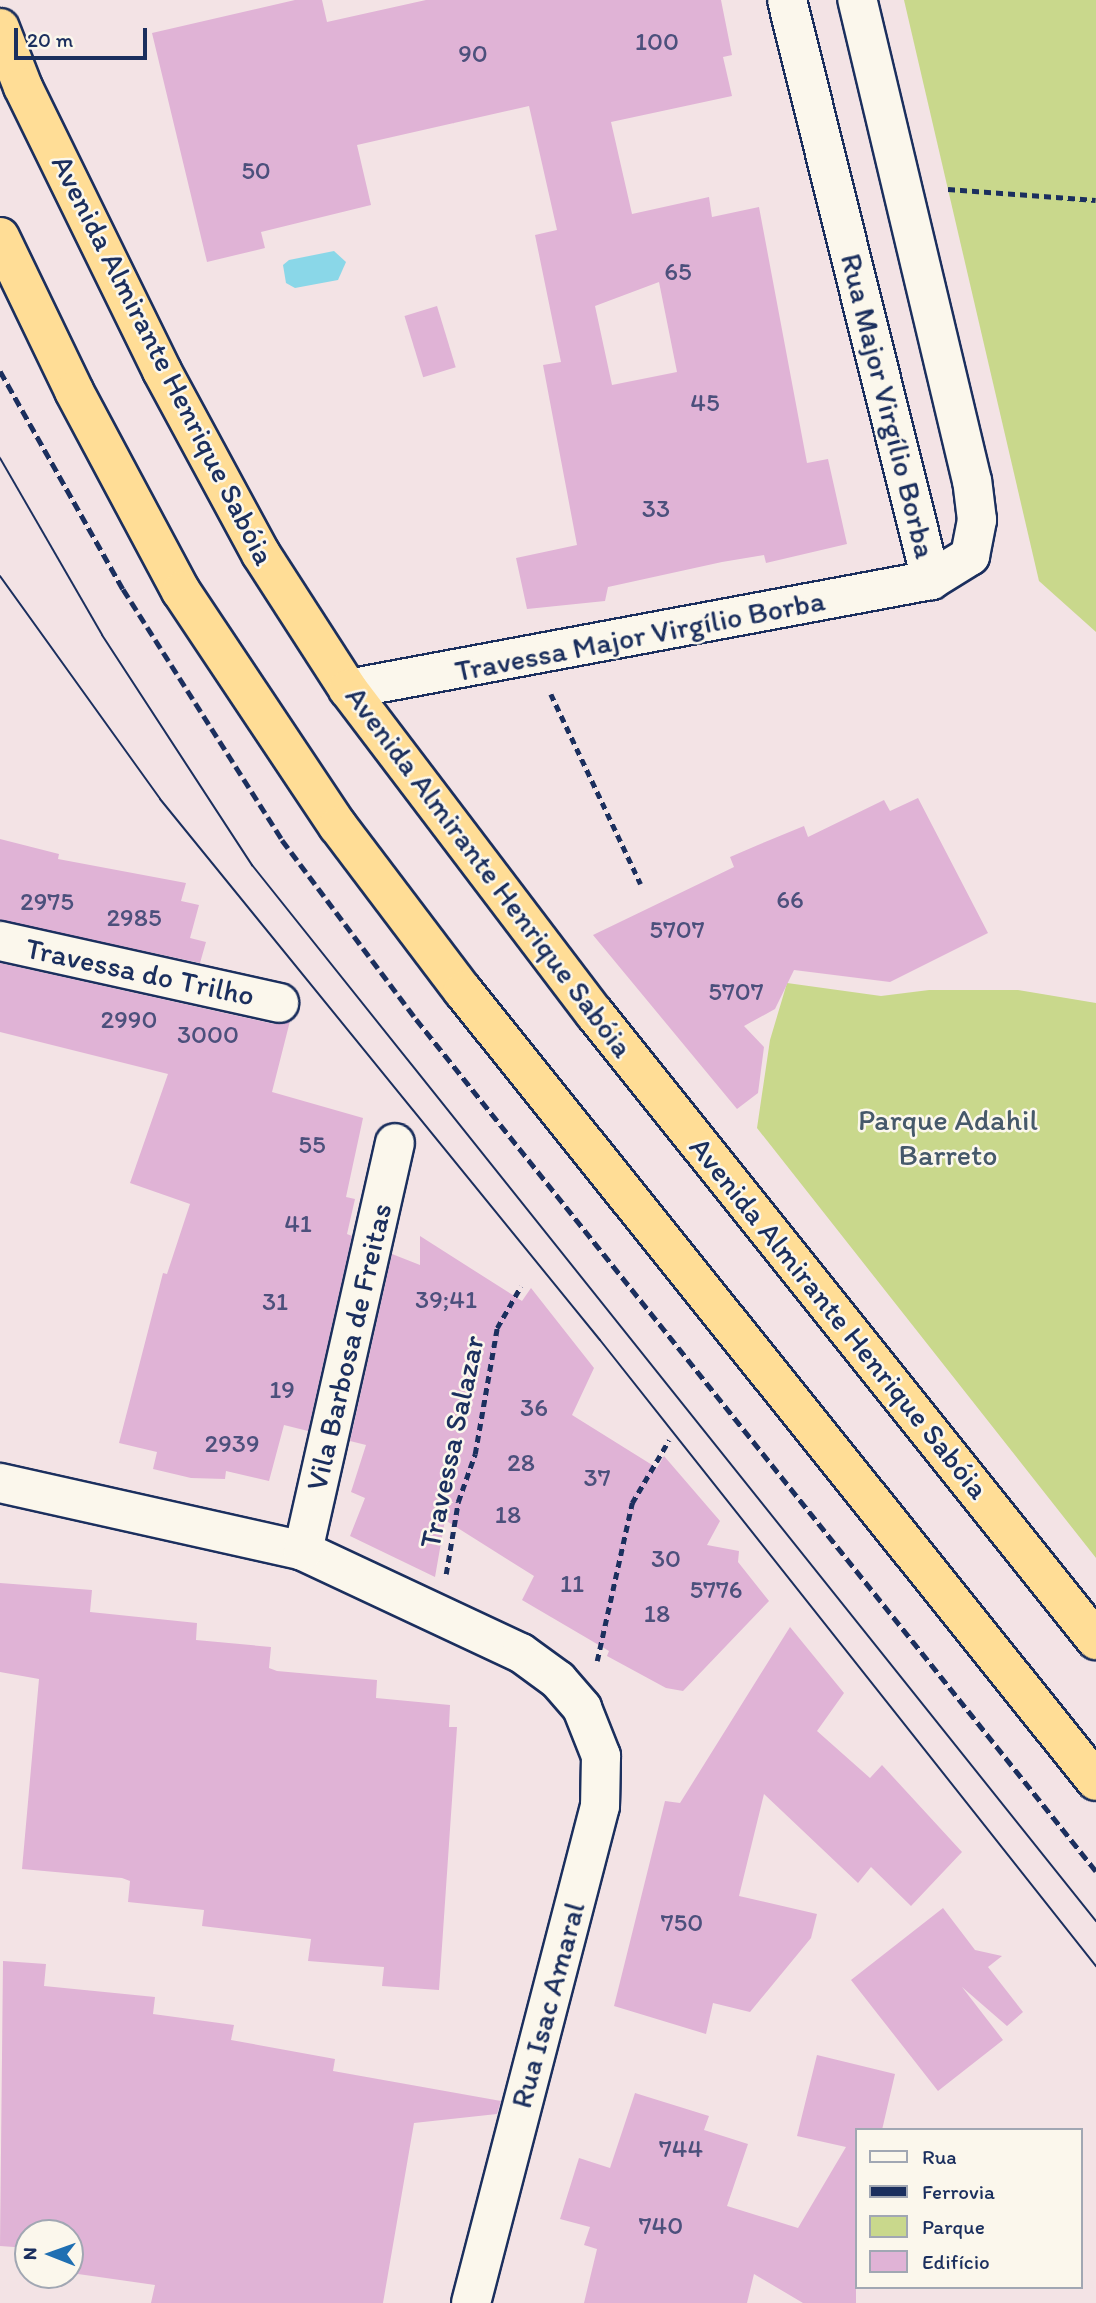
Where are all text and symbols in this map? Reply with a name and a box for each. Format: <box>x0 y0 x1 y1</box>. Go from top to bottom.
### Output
scale bar <box>18 14 150 58</box>
house number: 100 <box>635 26 679 58</box>
text: 20 m <box>27 27 73 52</box>
house number: 90 <box>458 38 488 70</box>
street label: Avenida Almirante Henrique Sabóia <box>44 149 282 571</box>
house number: 50 <box>241 155 271 187</box>
street label: Rua Major Virgílio Borba <box>833 251 943 561</box>
house number: 65 <box>664 256 692 288</box>
house number: 45 <box>690 387 720 419</box>
house number: 33 <box>642 493 670 525</box>
street label: Travessa Major Virgílio Borba <box>453 583 827 689</box>
street label: Avenida Almirante Henrique Sabóia <box>338 679 640 1065</box>
house number: 66 <box>776 884 804 916</box>
house number: 2975 <box>20 886 74 918</box>
house number: 2985 <box>106 902 162 934</box>
house number: 5707 <box>649 914 705 946</box>
street label: Travessa do Trilho <box>23 930 257 1014</box>
house number: 5707 <box>708 976 764 1008</box>
house number: 2990 <box>101 1004 157 1036</box>
house number: 3000 <box>177 1019 239 1051</box>
park label: Parque Adahil Barreto <box>858 1102 1038 1172</box>
house number: 55 <box>298 1129 326 1161</box>
street label: Avenida Almirante Henrique Sabóia <box>682 1130 996 1506</box>
street label: Vila Barbosa de Freitas <box>298 1199 400 1495</box>
house number: 41 <box>284 1208 312 1240</box>
house number: 39;41 <box>415 1284 477 1316</box>
house number: 31 <box>262 1286 288 1318</box>
street label: Travessa Salazar <box>412 1332 492 1552</box>
house number: 19 <box>269 1374 295 1406</box>
house number: 36 <box>520 1392 548 1424</box>
house number: 2939 <box>204 1428 260 1460</box>
house number: 28 <box>507 1447 535 1479</box>
house number: 37 <box>583 1462 611 1494</box>
house number: 18 <box>495 1499 521 1531</box>
house number: 30 <box>651 1543 681 1575</box>
house number: 11 <box>560 1568 584 1600</box>
house number: 5776 <box>689 1574 743 1606</box>
house number: 18 <box>644 1598 670 1630</box>
street label: Rua Isac Amaral <box>503 1898 593 2112</box>
house number: 750 <box>661 1907 703 1939</box>
legend <box>855 2128 1082 2289</box>
house number: 744 <box>659 2133 703 2165</box>
text: Rua <box>922 2144 957 2169</box>
text: Ferrovia <box>922 2179 995 2204</box>
house number: 740 <box>639 2210 683 2242</box>
text: Parque <box>922 2214 985 2239</box>
north arrow <box>14 2219 84 2289</box>
text: N <box>18 2247 41 2260</box>
text: Edifício <box>922 2249 990 2274</box>

